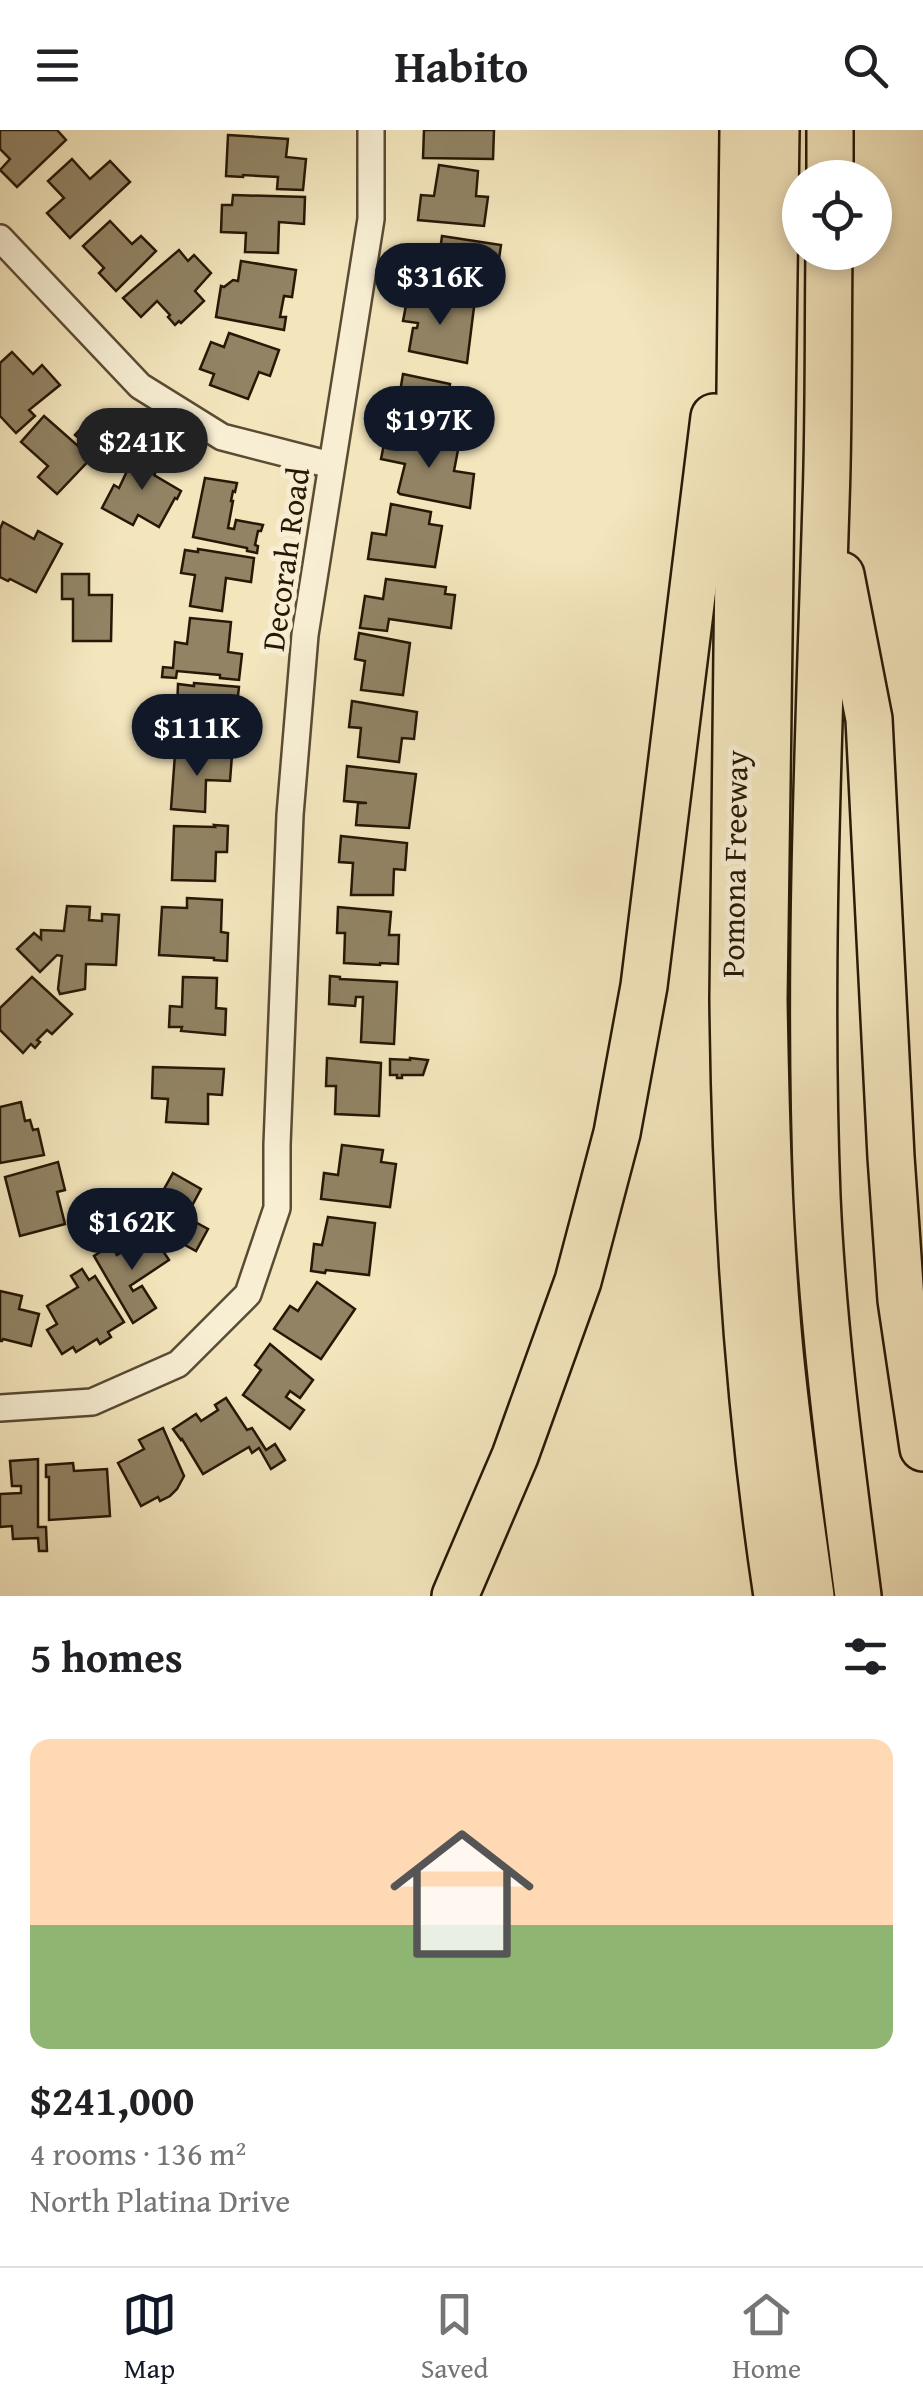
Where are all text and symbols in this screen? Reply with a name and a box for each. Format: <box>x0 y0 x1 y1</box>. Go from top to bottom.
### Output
text: Habito <box>395 33 528 98</box>
icon: menu <box>30 38 85 93</box>
icon: search <box>838 38 893 93</box>
map controls <box>782 160 892 270</box>
button: locate <box>782 160 892 270</box>
pin: $316K <box>370 243 510 328</box>
text: $316K <box>397 252 483 299</box>
pin: $197K <box>359 386 499 471</box>
text: $197K <box>386 395 472 442</box>
pin: $241K <box>72 408 212 493</box>
text: $241K <box>99 417 185 464</box>
street label: Decorah Road <box>249 464 321 654</box>
pin: $111K <box>127 694 267 779</box>
text: $111K <box>154 703 240 750</box>
street label: Pomona Freeway <box>709 750 759 978</box>
pin: $162K <box>62 1188 202 1273</box>
text: $162K <box>89 1197 175 1244</box>
text: 5 homes <box>30 1626 183 1687</box>
icon: filters <box>838 1629 893 1684</box>
icon: home <box>372 1804 552 1984</box>
text: $241,000 <box>30 2069 194 2130</box>
text: 4 rooms · 136 m² <box>30 2130 246 2177</box>
text: North Platina Drive <box>30 2177 290 2224</box>
tab: Map <box>122 2287 177 2388</box>
tab: Saved <box>421 2287 488 2388</box>
tab: Home <box>732 2287 801 2388</box>

